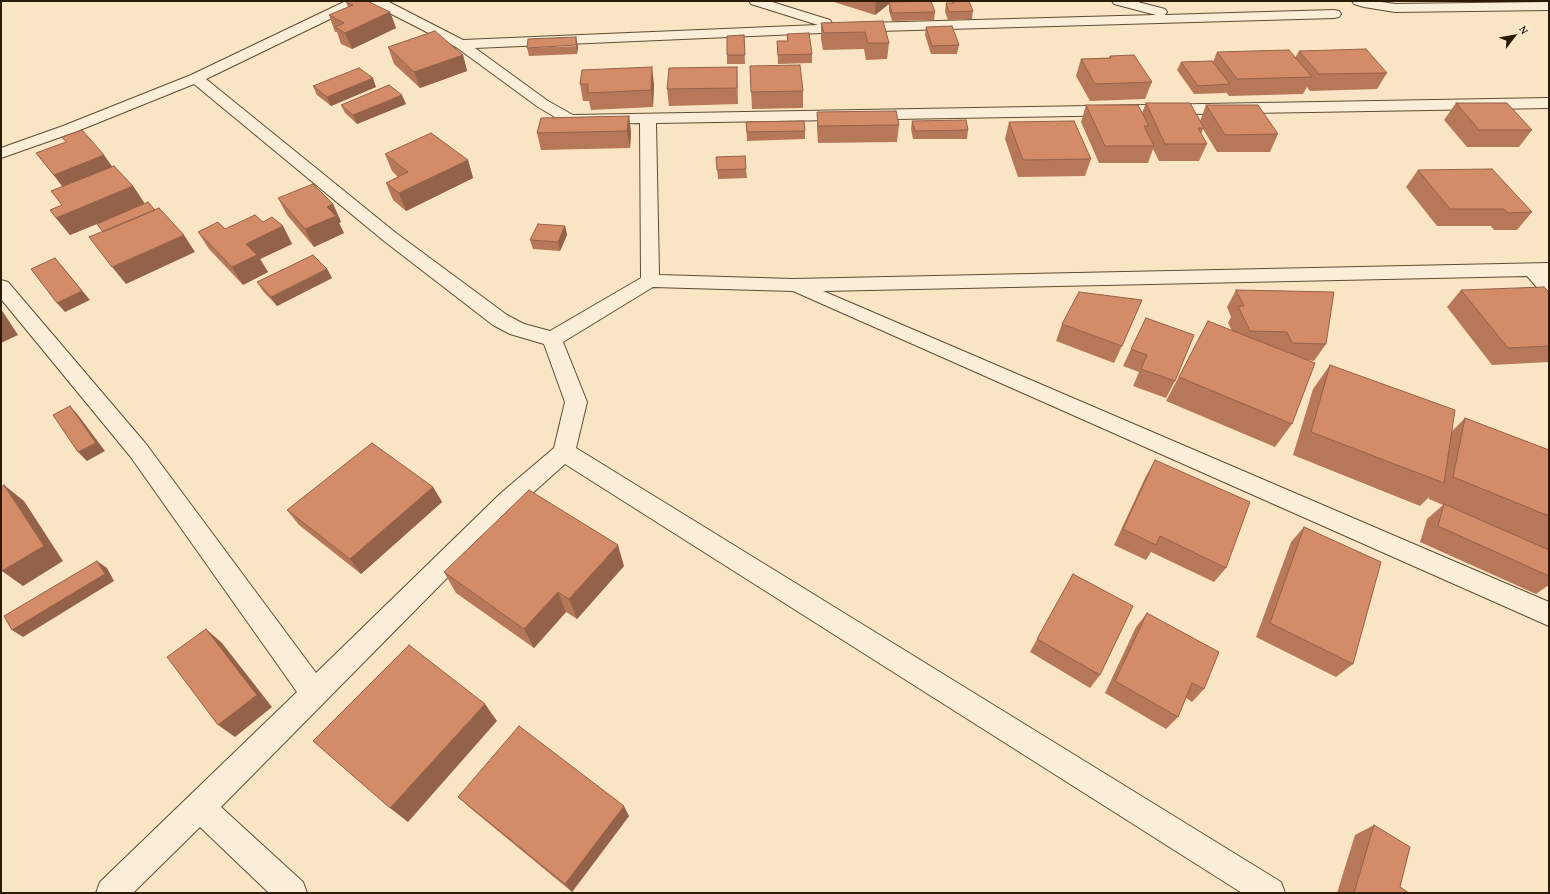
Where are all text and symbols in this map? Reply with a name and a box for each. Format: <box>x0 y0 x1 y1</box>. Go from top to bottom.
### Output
north arrow <box>1494 16 1534 56</box>
text: N <box>1515 22 1533 37</box>

